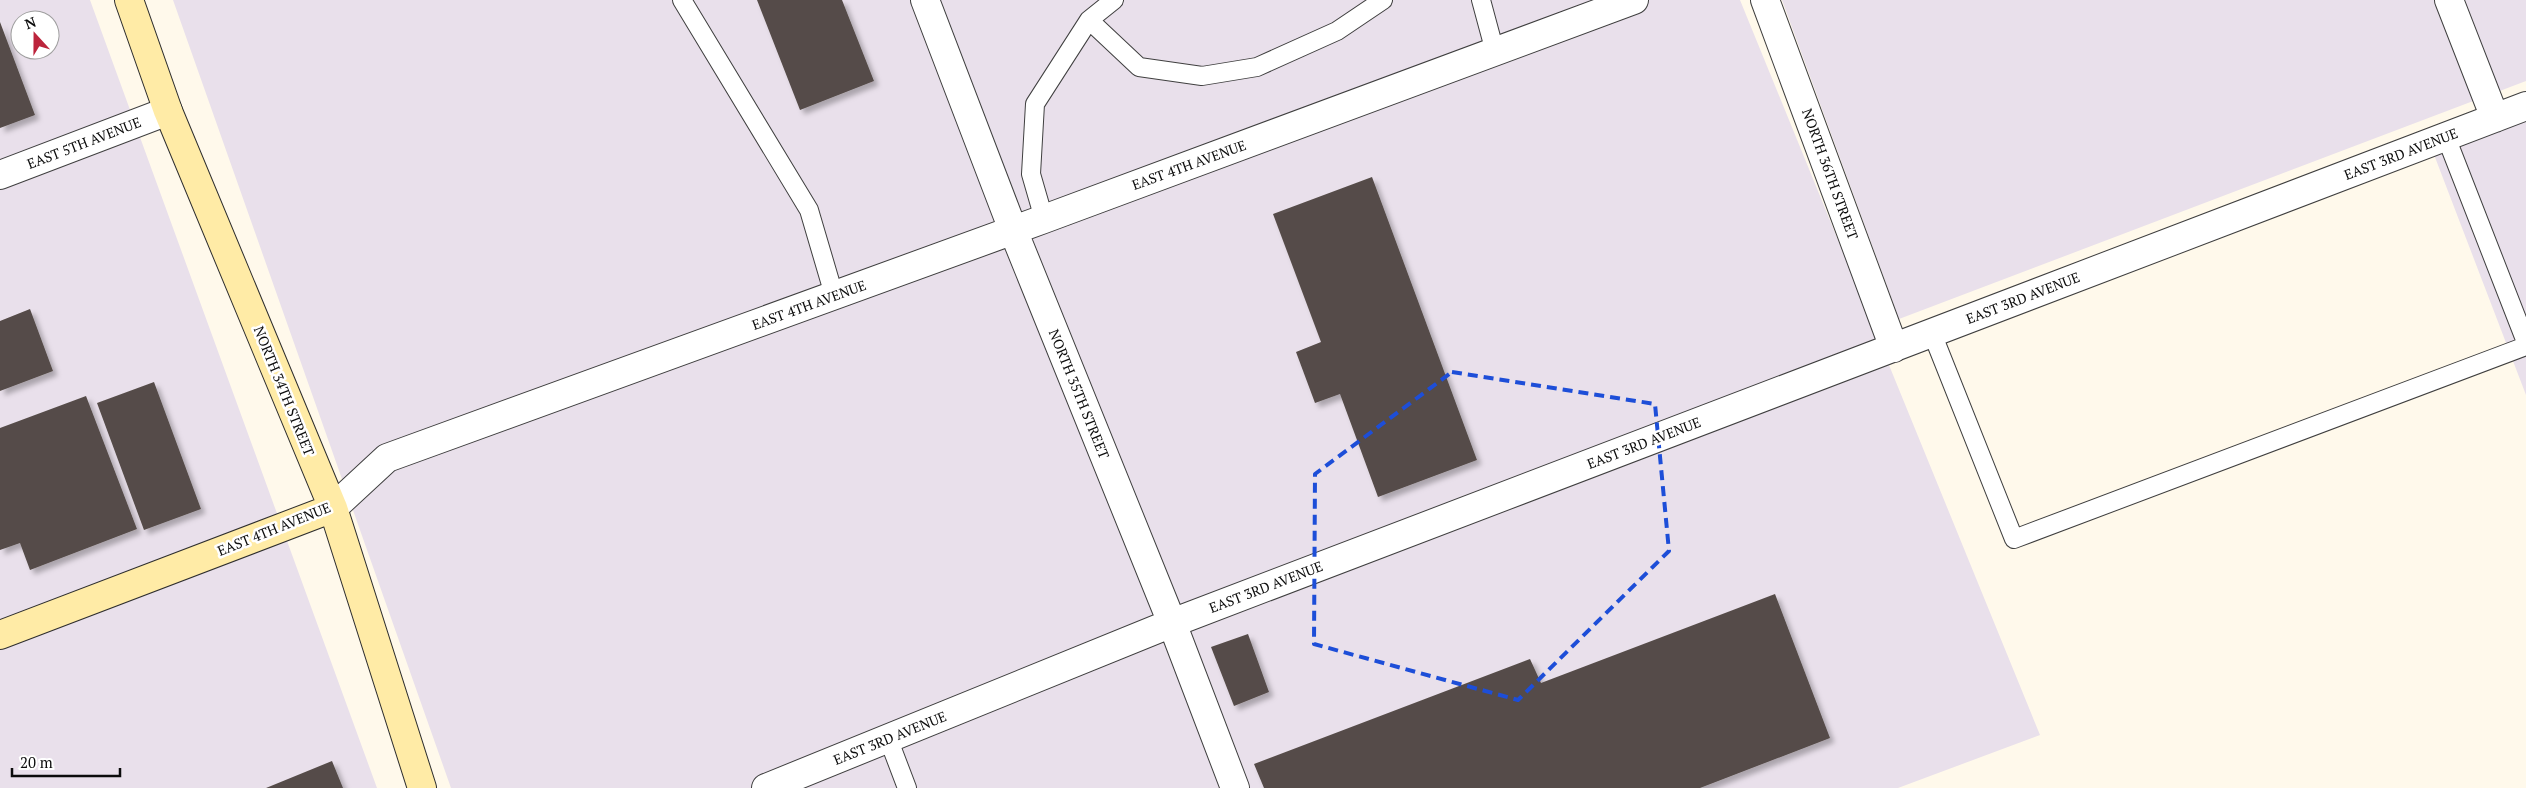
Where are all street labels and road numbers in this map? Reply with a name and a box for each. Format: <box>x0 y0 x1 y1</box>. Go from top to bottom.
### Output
street label: NORTH 36TH STREET <box>1798 106 1863 242</box>
street label: EAST 5TH AVENUE <box>24 112 143 173</box>
street label: EAST 3RD AVENUE <box>2341 123 2460 184</box>
street label: EAST 4TH AVENUE <box>1129 135 1249 194</box>
street label: EAST 3RD AVENUE <box>1963 267 2082 328</box>
street label: EAST 4TH AVENUE <box>749 275 869 334</box>
street label: NORTH 34TH STREET <box>250 323 319 459</box>
street label: NORTH 35TH STREET <box>1045 326 1114 462</box>
street label: EAST 3RD AVENUE <box>1584 412 1703 473</box>
street label: EAST 4TH AVENUE <box>214 497 333 560</box>
street label: EAST 3RD AVENUE <box>1206 556 1325 617</box>
street label: EAST 3RD AVENUE <box>830 706 949 769</box>

